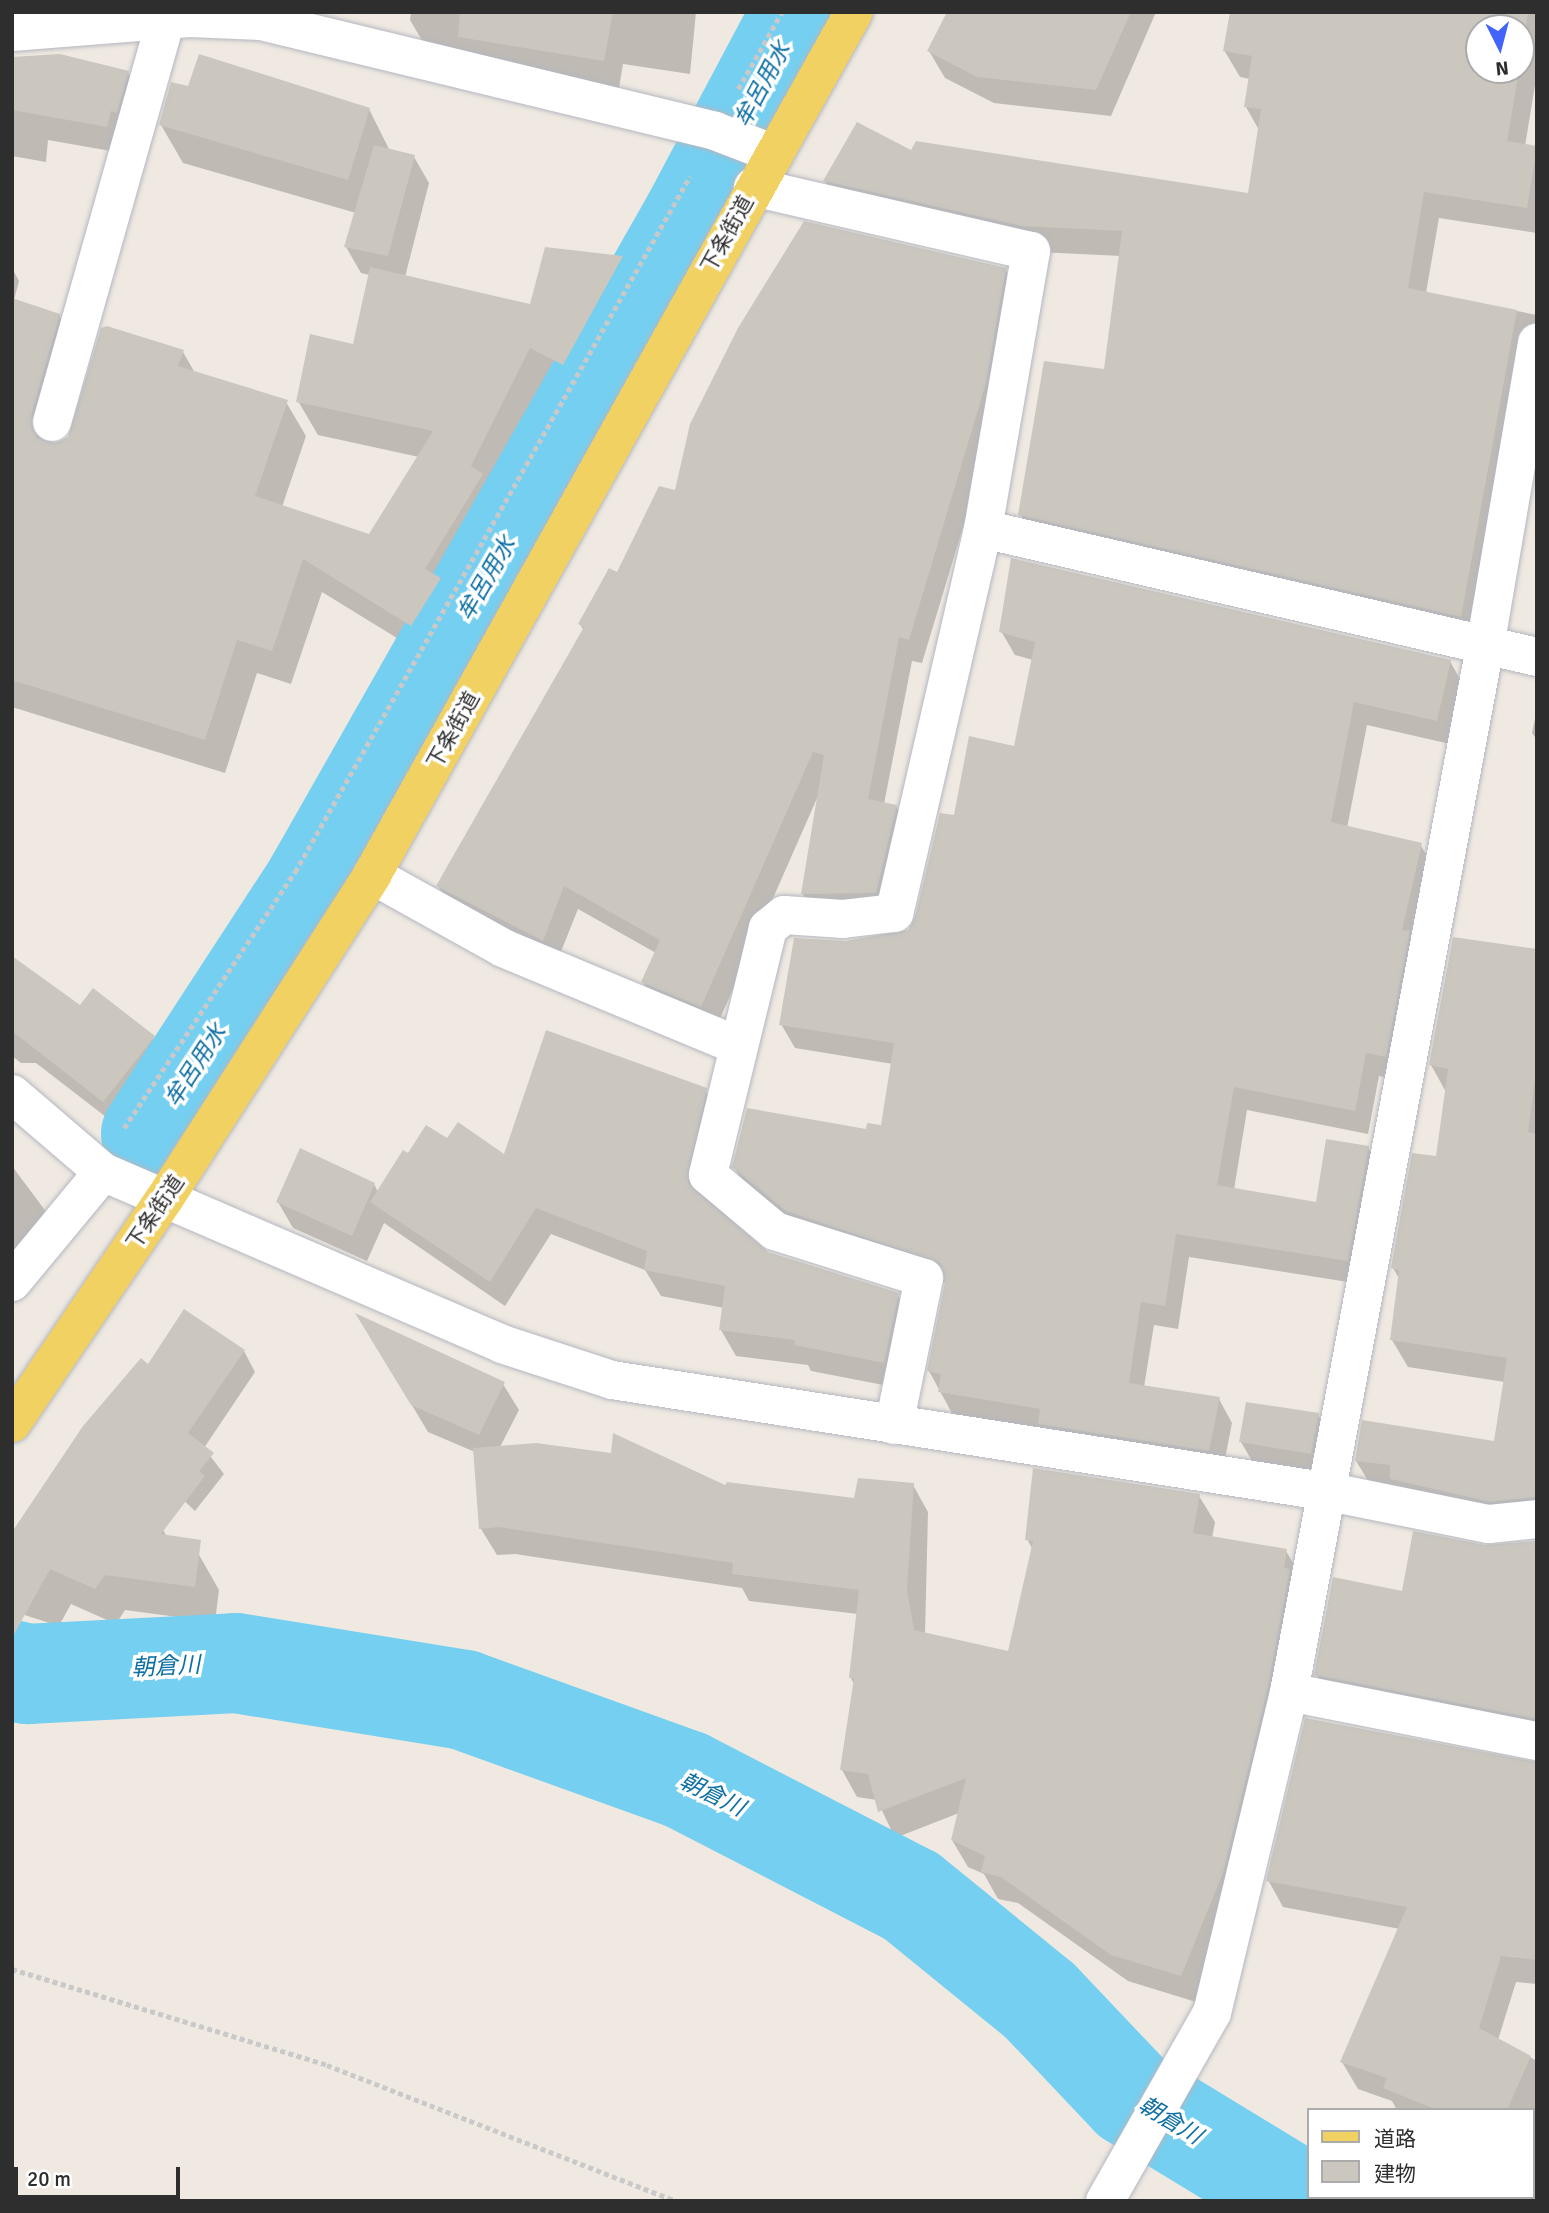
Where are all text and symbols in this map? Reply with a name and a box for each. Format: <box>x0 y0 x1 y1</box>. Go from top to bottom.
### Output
north arrow <box>1465 14 1535 84</box>
water label: 牟呂用水 <box>729 38 797 132</box>
text: N <box>1494 55 1510 81</box>
street label: 下条街道 <box>696 191 758 277</box>
water label: 牟呂用水 <box>452 532 522 626</box>
street label: 下条街道 <box>422 687 484 773</box>
water label: 牟呂用水 <box>159 1020 233 1112</box>
street label: 下条街道 <box>121 1170 189 1254</box>
water label: 朝倉川 <box>131 1651 201 1683</box>
water label: 朝倉川 <box>675 1767 749 1823</box>
water label: 朝倉川 <box>1133 2091 1207 2151</box>
legend <box>1308 2108 1535 2199</box>
text: 道路 <box>1374 2126 1416 2152</box>
scale bar <box>18 2154 184 2198</box>
text: 建物 <box>1374 2161 1416 2187</box>
text: 20 m <box>27 2166 71 2192</box>

